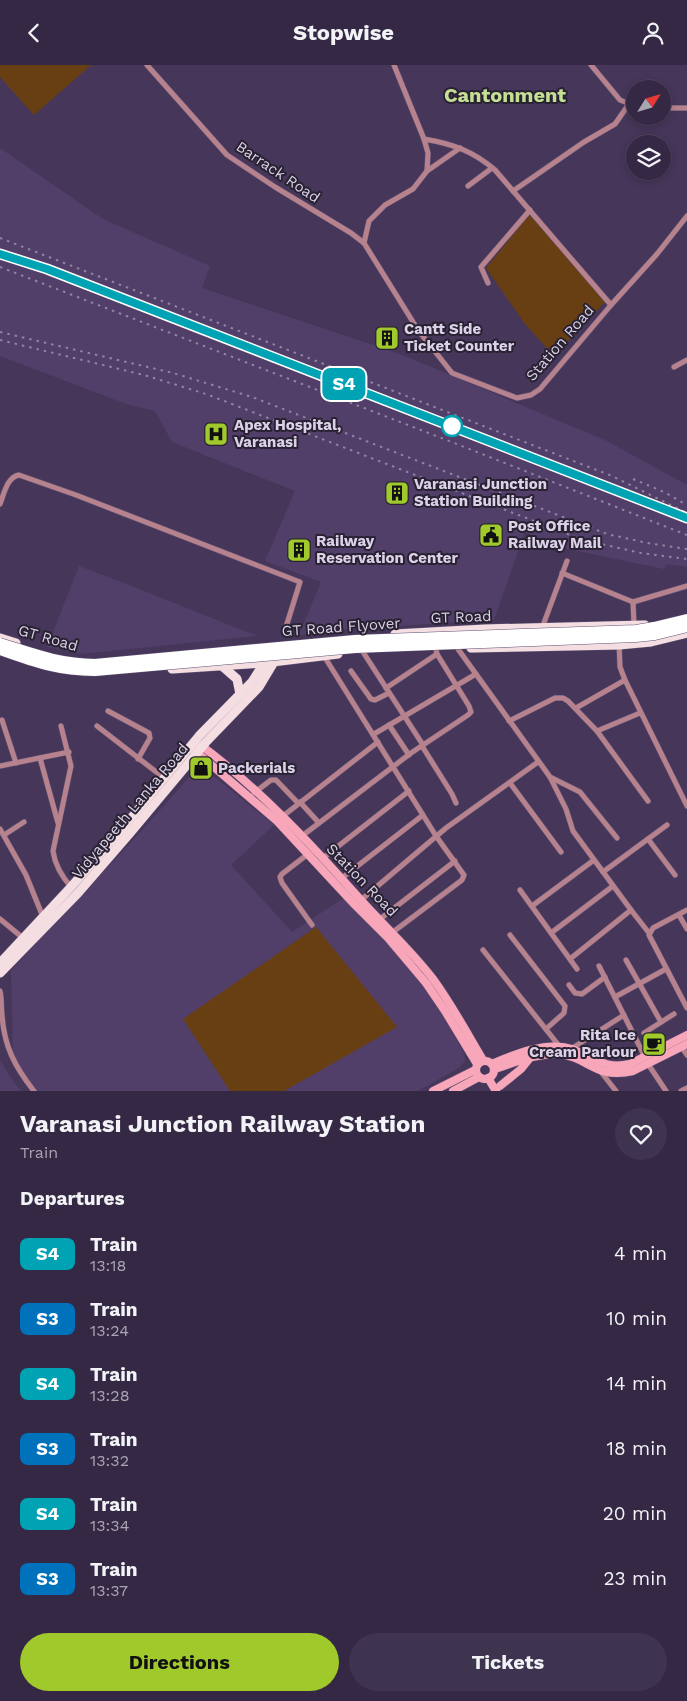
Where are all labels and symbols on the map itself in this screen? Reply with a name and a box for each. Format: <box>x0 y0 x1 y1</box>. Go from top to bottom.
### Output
north arrow <box>626 80 671 125</box>
district label: Cantonment <box>444 83 566 107</box>
street label: Barrack Road <box>233 137 323 207</box>
street label: Station Road <box>522 301 598 385</box>
place label: Cantt Side Ticket Counter <box>404 320 515 355</box>
building icon: Cantt Side Ticket Counter <box>374 325 400 351</box>
line badge: S4 <box>322 368 366 400</box>
unlabelled marker <box>441 415 463 437</box>
place label: Apex Hospital, Varanasi <box>234 416 341 451</box>
hospital icon: Apex Hospital, Varanasi <box>203 421 229 447</box>
place label: Varanasi Junction Station Building <box>414 475 547 510</box>
building icon: Varanasi Junction Station Building <box>384 480 410 506</box>
place label: Post Office Railway Mail <box>508 517 602 552</box>
public building icon: Post Office Railway Mail <box>478 522 504 548</box>
place label: Railway Reservation Center <box>316 532 459 567</box>
building icon: Railway Reservation Center <box>286 537 312 563</box>
street label: GT Road <box>430 607 492 627</box>
street label: GT Road Flyover <box>281 614 401 640</box>
street label: GT Road <box>16 621 80 655</box>
street label: Vidyapeeth Lanka Road <box>68 740 192 882</box>
shop icon: Packerials <box>188 755 214 781</box>
place label: Packerials <box>218 759 295 777</box>
street label: Station Road <box>323 840 401 920</box>
place label: Rita Ice Cream Parlour <box>529 1026 637 1061</box>
cafe icon: Rita Ice Cream Parlour <box>641 1031 667 1057</box>

